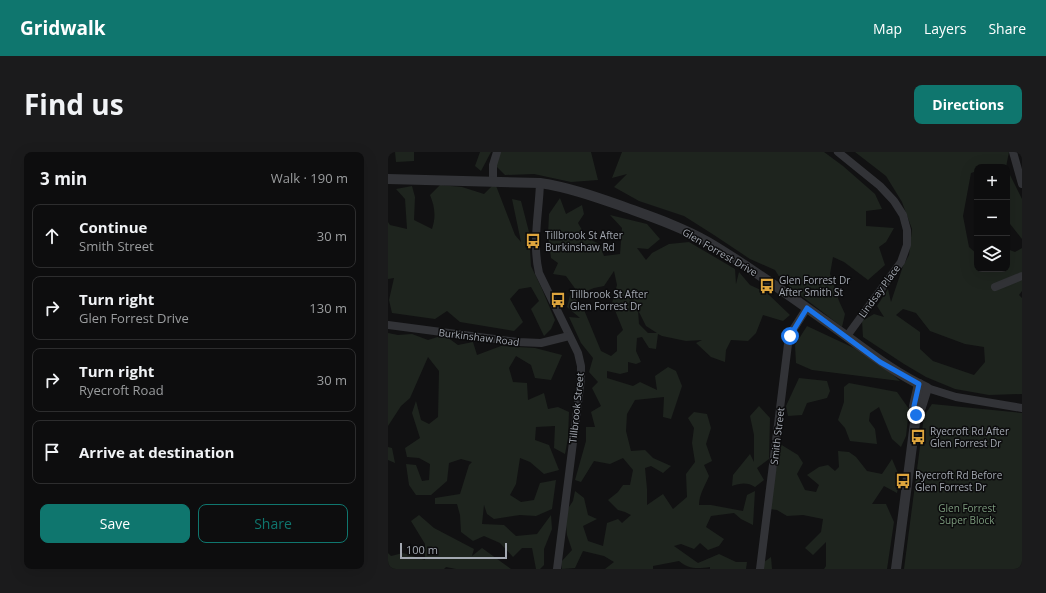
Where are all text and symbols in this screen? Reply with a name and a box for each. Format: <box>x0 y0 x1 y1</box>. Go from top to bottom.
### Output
text: Gridwalk <box>20 15 106 41</box>
text: Map <box>873 19 902 38</box>
text: Layers <box>924 19 966 38</box>
text: Share <box>988 19 1026 38</box>
text: Find us <box>24 85 124 123</box>
button: Directions <box>914 85 1022 124</box>
map controls <box>974 164 1010 272</box>
button: + <box>974 164 1010 200</box>
text: 3 min <box>40 167 87 190</box>
text: Walk · 190 m <box>271 169 348 187</box>
button: − <box>974 200 1010 236</box>
text: Continue <box>79 217 147 237</box>
icon: ahead <box>41 225 63 247</box>
street label: Glen Forrest Drive <box>680 225 760 279</box>
text: 30 m <box>317 227 347 245</box>
place label: Tillbrook St After Burkinshaw Rd <box>545 228 623 254</box>
bus stop icon: Tillbrook St After Burkinshaw Rd <box>524 232 542 250</box>
button: layers <box>974 236 1010 272</box>
text: Smith Street <box>79 237 154 255</box>
street label: Lindsay Place <box>855 261 903 320</box>
place label: Glen Forrest Dr After Smith St <box>779 273 850 299</box>
bus stop icon: Glen Forrest Dr After Smith St <box>758 277 776 295</box>
place label: Tillbrook St After Glen Forrest Dr <box>570 287 648 313</box>
text: Turn right <box>79 289 154 309</box>
bus stop icon: Tillbrook St After Glen Forrest Dr <box>549 291 567 309</box>
icon: right <box>41 297 63 319</box>
text: 130 m <box>309 299 347 317</box>
text: Glen Forrest Drive <box>79 309 189 327</box>
street label: Burkinshaw Road <box>438 325 520 349</box>
route start <box>781 327 799 345</box>
text: Turn right <box>79 361 154 381</box>
icon: right <box>41 369 63 391</box>
text: 30 m <box>317 371 347 389</box>
street label: Tillbrook Street <box>565 371 587 444</box>
text: Ryecroft Road <box>79 381 164 399</box>
street label: Smith Street <box>767 406 788 465</box>
route end <box>907 406 925 424</box>
place label: Ryecroft Rd After Glen Forrest Dr <box>930 424 1009 450</box>
bus stop icon: Ryecroft Rd After Glen Forrest Dr <box>909 428 927 446</box>
icon: arrive <box>41 441 63 463</box>
text: Arrive at destination <box>79 442 234 462</box>
place label: Ryecroft Rd Before Glen Forrest Dr <box>915 468 1003 494</box>
bus stop icon: Ryecroft Rd Before Glen Forrest Dr <box>894 472 912 490</box>
park label: Glen Forrest Super Block <box>938 501 996 527</box>
button: Save <box>40 504 190 543</box>
button: Share <box>198 504 348 543</box>
scale bar <box>400 541 507 560</box>
text: 100 m <box>406 542 438 557</box>

